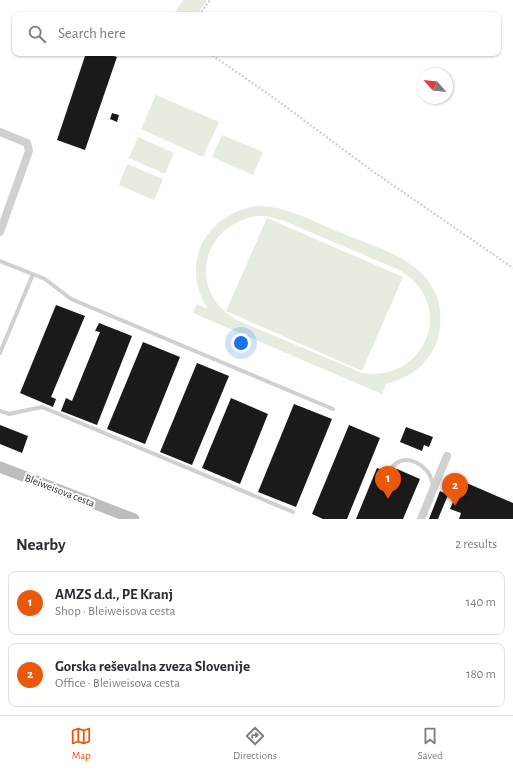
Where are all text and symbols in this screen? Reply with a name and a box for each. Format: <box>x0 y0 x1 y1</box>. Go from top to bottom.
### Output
search box <box>12 12 501 56</box>
icon: search <box>26 23 48 45</box>
text: Search here <box>58 26 126 41</box>
north arrow <box>417 68 453 104</box>
your location <box>231 333 251 353</box>
pin: 1 <box>375 466 401 499</box>
street label: Bleiweisova cesta <box>23 472 96 509</box>
pin: 2 <box>442 473 468 506</box>
text: Nearby <box>16 536 66 553</box>
text: 2 results <box>455 538 497 551</box>
text: AMZS d.d., PE Kranj <box>55 587 173 602</box>
text: 1 <box>28 596 32 609</box>
text: 140 m <box>466 596 496 609</box>
text: Shop · Bleiweisova cesta <box>55 605 175 618</box>
text: Gorska reševalna zveza Slovenije <box>55 659 250 674</box>
text: 2 <box>27 668 33 681</box>
text: 180 m <box>466 668 496 681</box>
text: Office · Bleiweisova cesta <box>55 677 180 690</box>
tab: Map <box>70 725 92 762</box>
tab: Directions <box>233 725 277 762</box>
tab: Saved <box>417 725 443 762</box>

